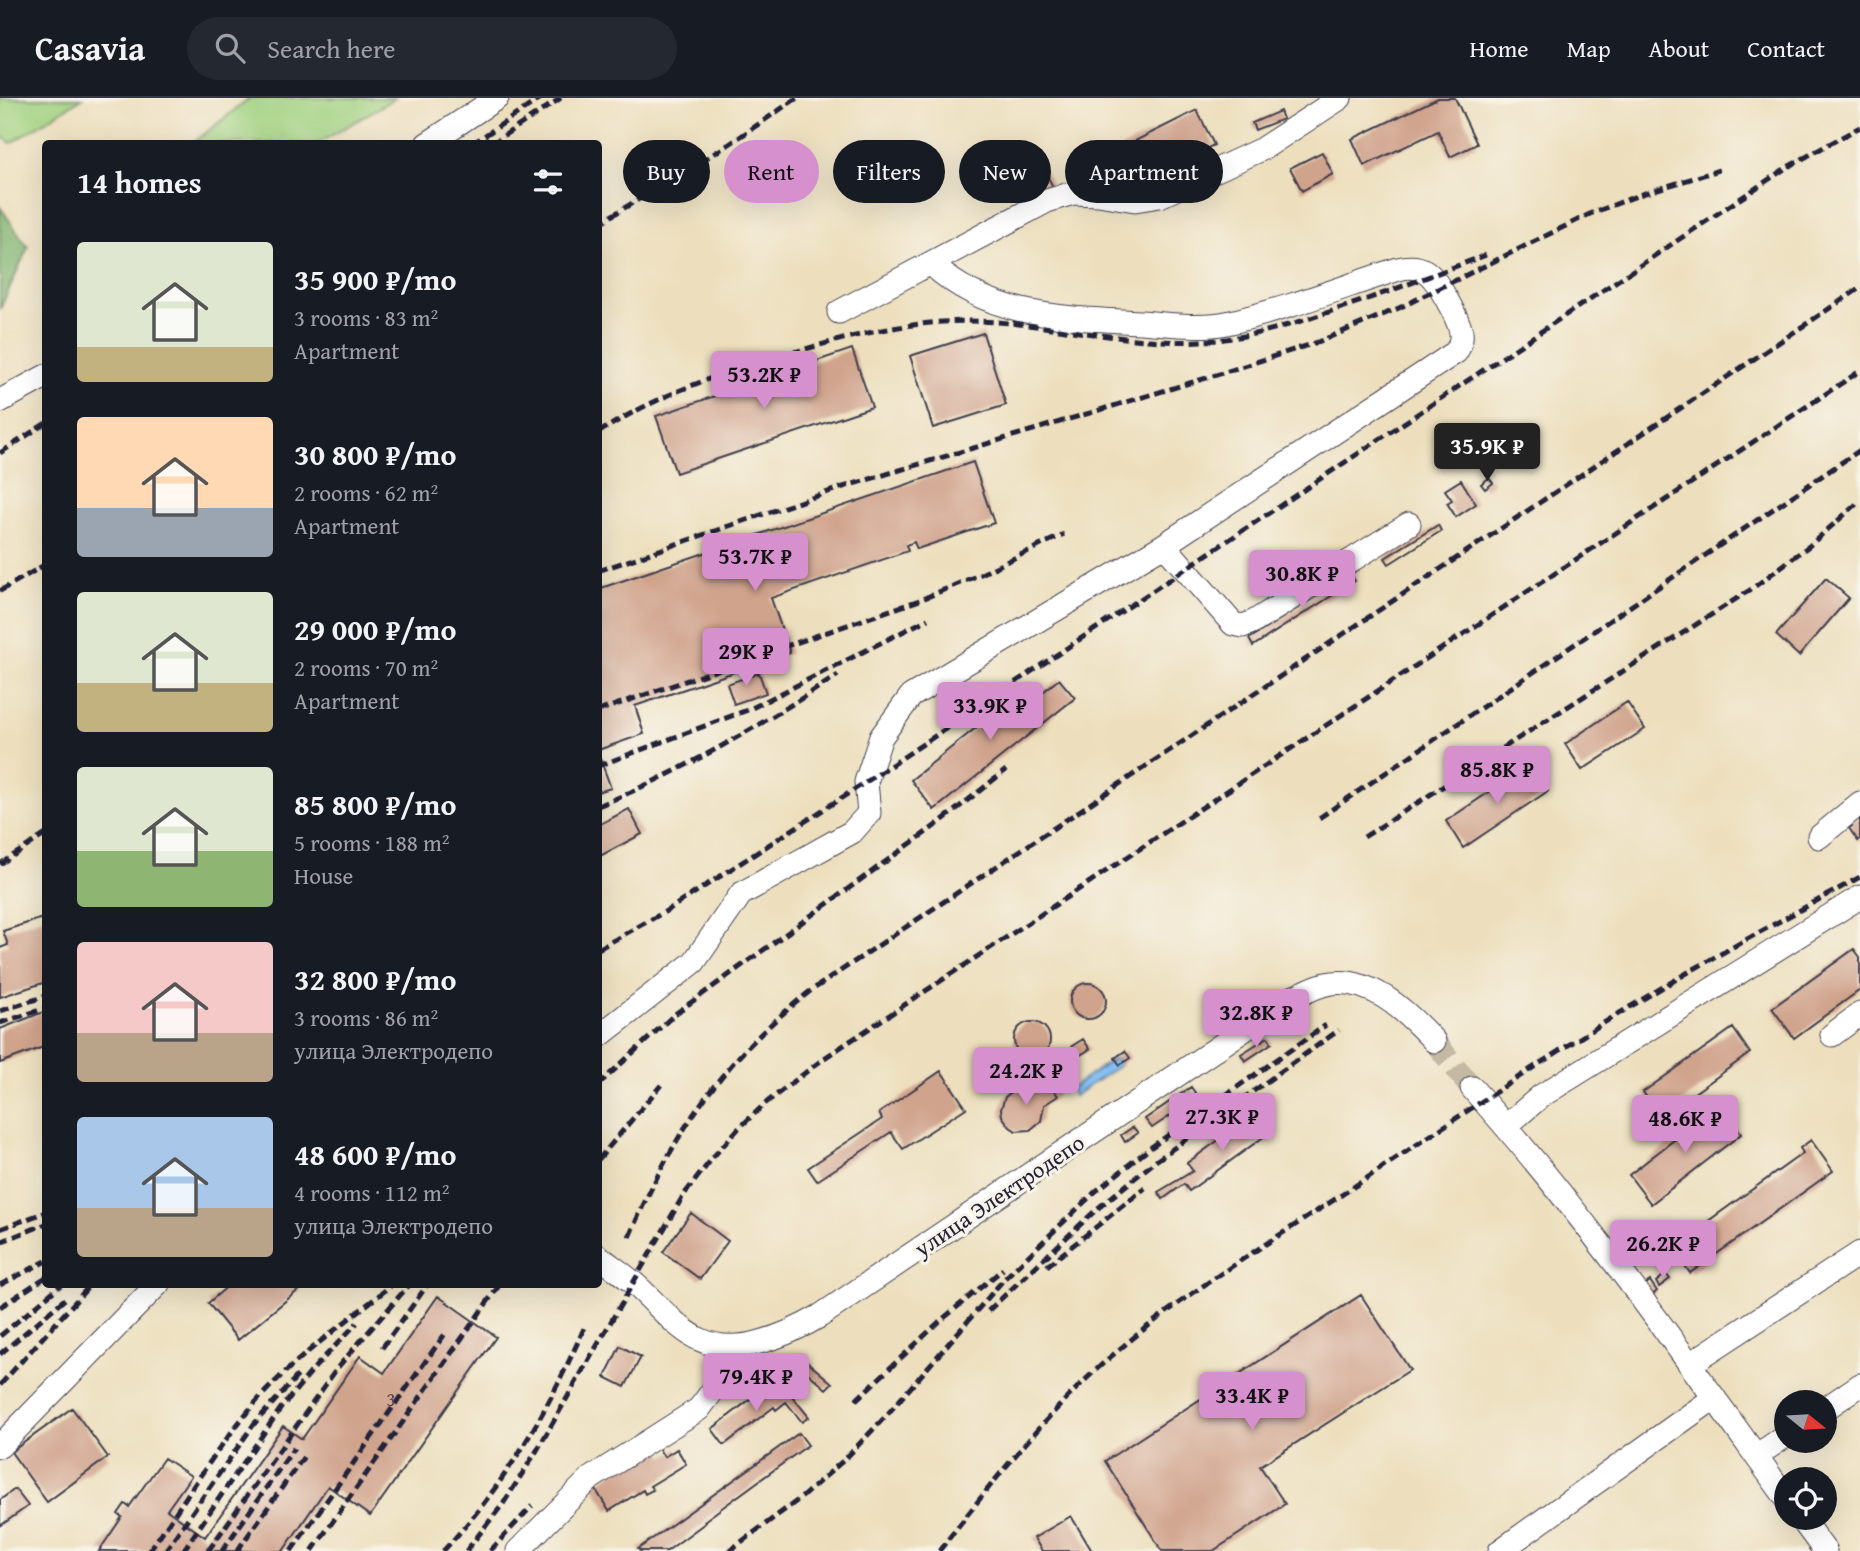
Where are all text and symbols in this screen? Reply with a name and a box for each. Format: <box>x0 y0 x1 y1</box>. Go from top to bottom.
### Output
search box <box>187 17 677 80</box>
text: Casavia <box>35 24 145 72</box>
icon: search <box>211 29 249 67</box>
text: Search here <box>267 29 396 68</box>
text: Home <box>1470 31 1529 66</box>
text: Map <box>1567 31 1611 66</box>
text: About <box>1649 31 1709 66</box>
text: Contact <box>1747 31 1825 66</box>
chip: Buy <box>623 140 710 203</box>
chip: Rent <box>724 140 819 203</box>
chip: Filters <box>833 140 945 203</box>
chip: New <box>959 140 1051 203</box>
chip: Apartment <box>1065 140 1223 203</box>
text: 14 homes <box>77 160 202 204</box>
icon: filters <box>529 163 567 201</box>
text: 35 900 ₽/mo <box>294 257 457 301</box>
icon: home <box>133 270 217 354</box>
text: 3 rooms · 83 m² <box>294 301 438 334</box>
text: Apartment <box>294 334 399 367</box>
pin: 53.2K ₽ <box>699 352 829 411</box>
text: 53.2K ₽ <box>727 357 801 390</box>
pin: 35.9K ₽ <box>1422 424 1552 483</box>
text: 35.9K ₽ <box>1450 429 1524 462</box>
text: 30 800 ₽/mo <box>294 432 457 476</box>
icon: home <box>133 445 217 529</box>
text: 2 rooms · 62 m² <box>294 476 438 509</box>
text: Apartment <box>294 509 399 542</box>
pin: 53.7K ₽ <box>690 533 820 593</box>
text: 53.7K ₽ <box>718 539 792 572</box>
pin: 30.8K ₽ <box>1237 550 1367 610</box>
text: 30.8K ₽ <box>1265 556 1339 589</box>
text: 29 000 ₽/mo <box>294 607 457 651</box>
icon: home <box>133 620 217 704</box>
pin: 29K ₽ <box>697 628 795 688</box>
text: 29K ₽ <box>718 634 774 667</box>
text: 2 rooms · 70 m² <box>294 651 438 684</box>
pin: 33.9K ₽ <box>925 682 1055 742</box>
text: Apartment <box>294 684 399 717</box>
text: 33.9K ₽ <box>953 688 1027 721</box>
pin: 85.8K ₽ <box>1432 746 1562 806</box>
text: 85.8K ₽ <box>1460 752 1534 785</box>
text: 85 800 ₽/mo <box>294 782 457 826</box>
icon: home <box>133 795 217 879</box>
text: 5 rooms · 188 m² <box>294 826 449 859</box>
text: House <box>294 859 353 892</box>
text: 32 800 ₽/mo <box>294 957 457 1001</box>
icon: home <box>133 970 217 1054</box>
pin: 32.8K ₽ <box>1191 990 1321 1049</box>
text: 32.8K ₽ <box>1219 995 1293 1028</box>
text: 3 rooms · 86 m² <box>294 1001 438 1034</box>
text: улица Электродепо <box>294 1034 493 1067</box>
pin: 24.2K ₽ <box>961 1048 1091 1107</box>
text: 24.2K ₽ <box>989 1053 1063 1086</box>
pin: 27.3K ₽ <box>1157 1094 1287 1153</box>
pin: 48.6K ₽ <box>1620 1096 1750 1155</box>
text: 27.3K ₽ <box>1185 1099 1259 1132</box>
text: 48.6K ₽ <box>1648 1101 1722 1134</box>
street label: улица Электродепо <box>906 1126 1091 1265</box>
text: 48 600 ₽/mo <box>294 1132 457 1176</box>
icon: home <box>133 1145 217 1229</box>
text: 4 rooms · 112 m² <box>294 1176 449 1209</box>
text: улица Электродепо <box>294 1209 493 1242</box>
pin: 26.2K ₽ <box>1598 1220 1728 1280</box>
text: 26.2K ₽ <box>1626 1226 1700 1259</box>
pin: 79.4K ₽ <box>691 1354 821 1413</box>
text: 79.4K ₽ <box>719 1359 793 1392</box>
pin: 33.4K ₽ <box>1187 1372 1317 1432</box>
text: 33.4K ₽ <box>1215 1378 1289 1411</box>
house number: 3 <box>386 1385 396 1413</box>
north arrow <box>1774 1390 1838 1452</box>
map controls <box>1774 1390 1837 1530</box>
button: locate <box>1774 1467 1837 1530</box>

